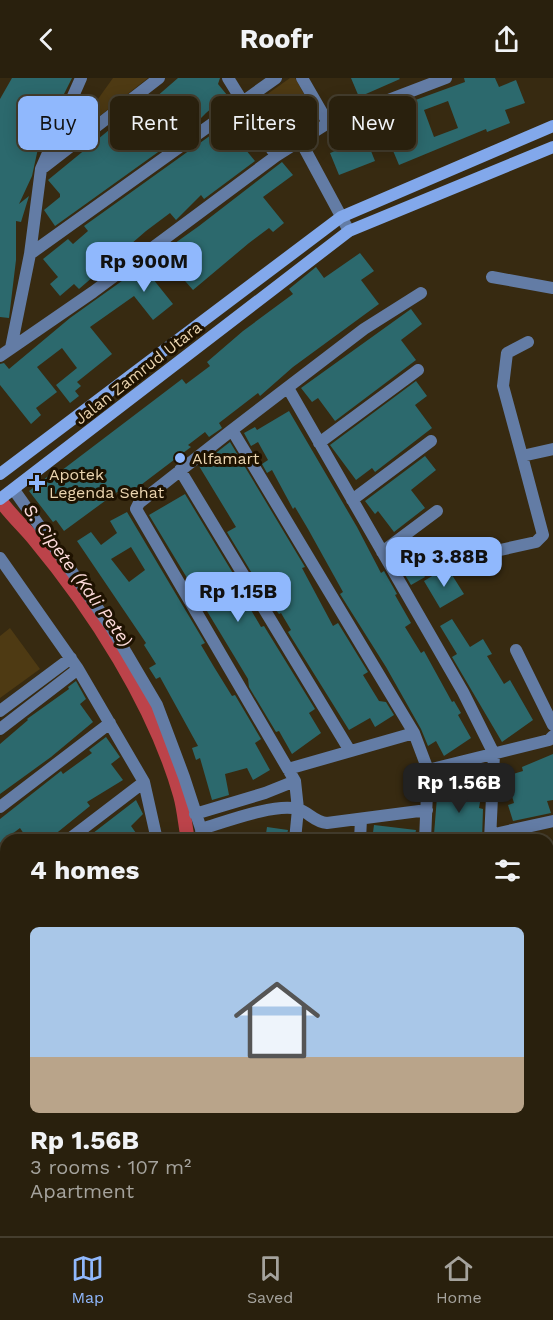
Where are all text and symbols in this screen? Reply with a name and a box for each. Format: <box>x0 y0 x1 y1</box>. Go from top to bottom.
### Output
icon: back <box>30 23 63 56</box>
text: Roofr <box>240 23 313 55</box>
icon: share <box>490 23 523 56</box>
chip: Buy <box>18 96 98 150</box>
chip: Rent <box>110 96 199 150</box>
chip: Filters <box>211 96 317 150</box>
chip: New <box>329 96 416 150</box>
pin: Rp 900M <box>89 242 199 293</box>
text: Rp 900M <box>100 249 188 273</box>
street label: Jalan Zamrud Utara <box>71 318 205 428</box>
place label: Alfamart <box>192 449 260 468</box>
marker: Alfamart <box>173 451 187 465</box>
place label: Apotek Legenda Sehat <box>49 465 165 502</box>
marker: Apotek Legenda Sehat <box>30 476 44 490</box>
water label: S. Cipete (Kali Pete) <box>19 500 137 650</box>
pin: Rp 3.88B <box>382 537 506 588</box>
text: Rp 3.88B <box>400 544 488 568</box>
pin: Rp 1.15B <box>176 572 300 623</box>
text: Rp 1.15B <box>199 579 277 603</box>
pin: Rp 1.56B <box>397 763 521 814</box>
text: Rp 1.56B <box>417 770 501 794</box>
icon: filters <box>491 854 524 887</box>
text: 4 homes <box>30 855 139 885</box>
icon: home <box>223 966 331 1074</box>
text: Rp 1.56B <box>30 1125 139 1155</box>
text: 3 rooms · 107 m² <box>30 1155 191 1179</box>
text: Apartment <box>30 1179 134 1203</box>
tab: Map <box>71 1252 104 1307</box>
tab: Saved <box>247 1252 293 1307</box>
tab: Home <box>436 1252 482 1307</box>

